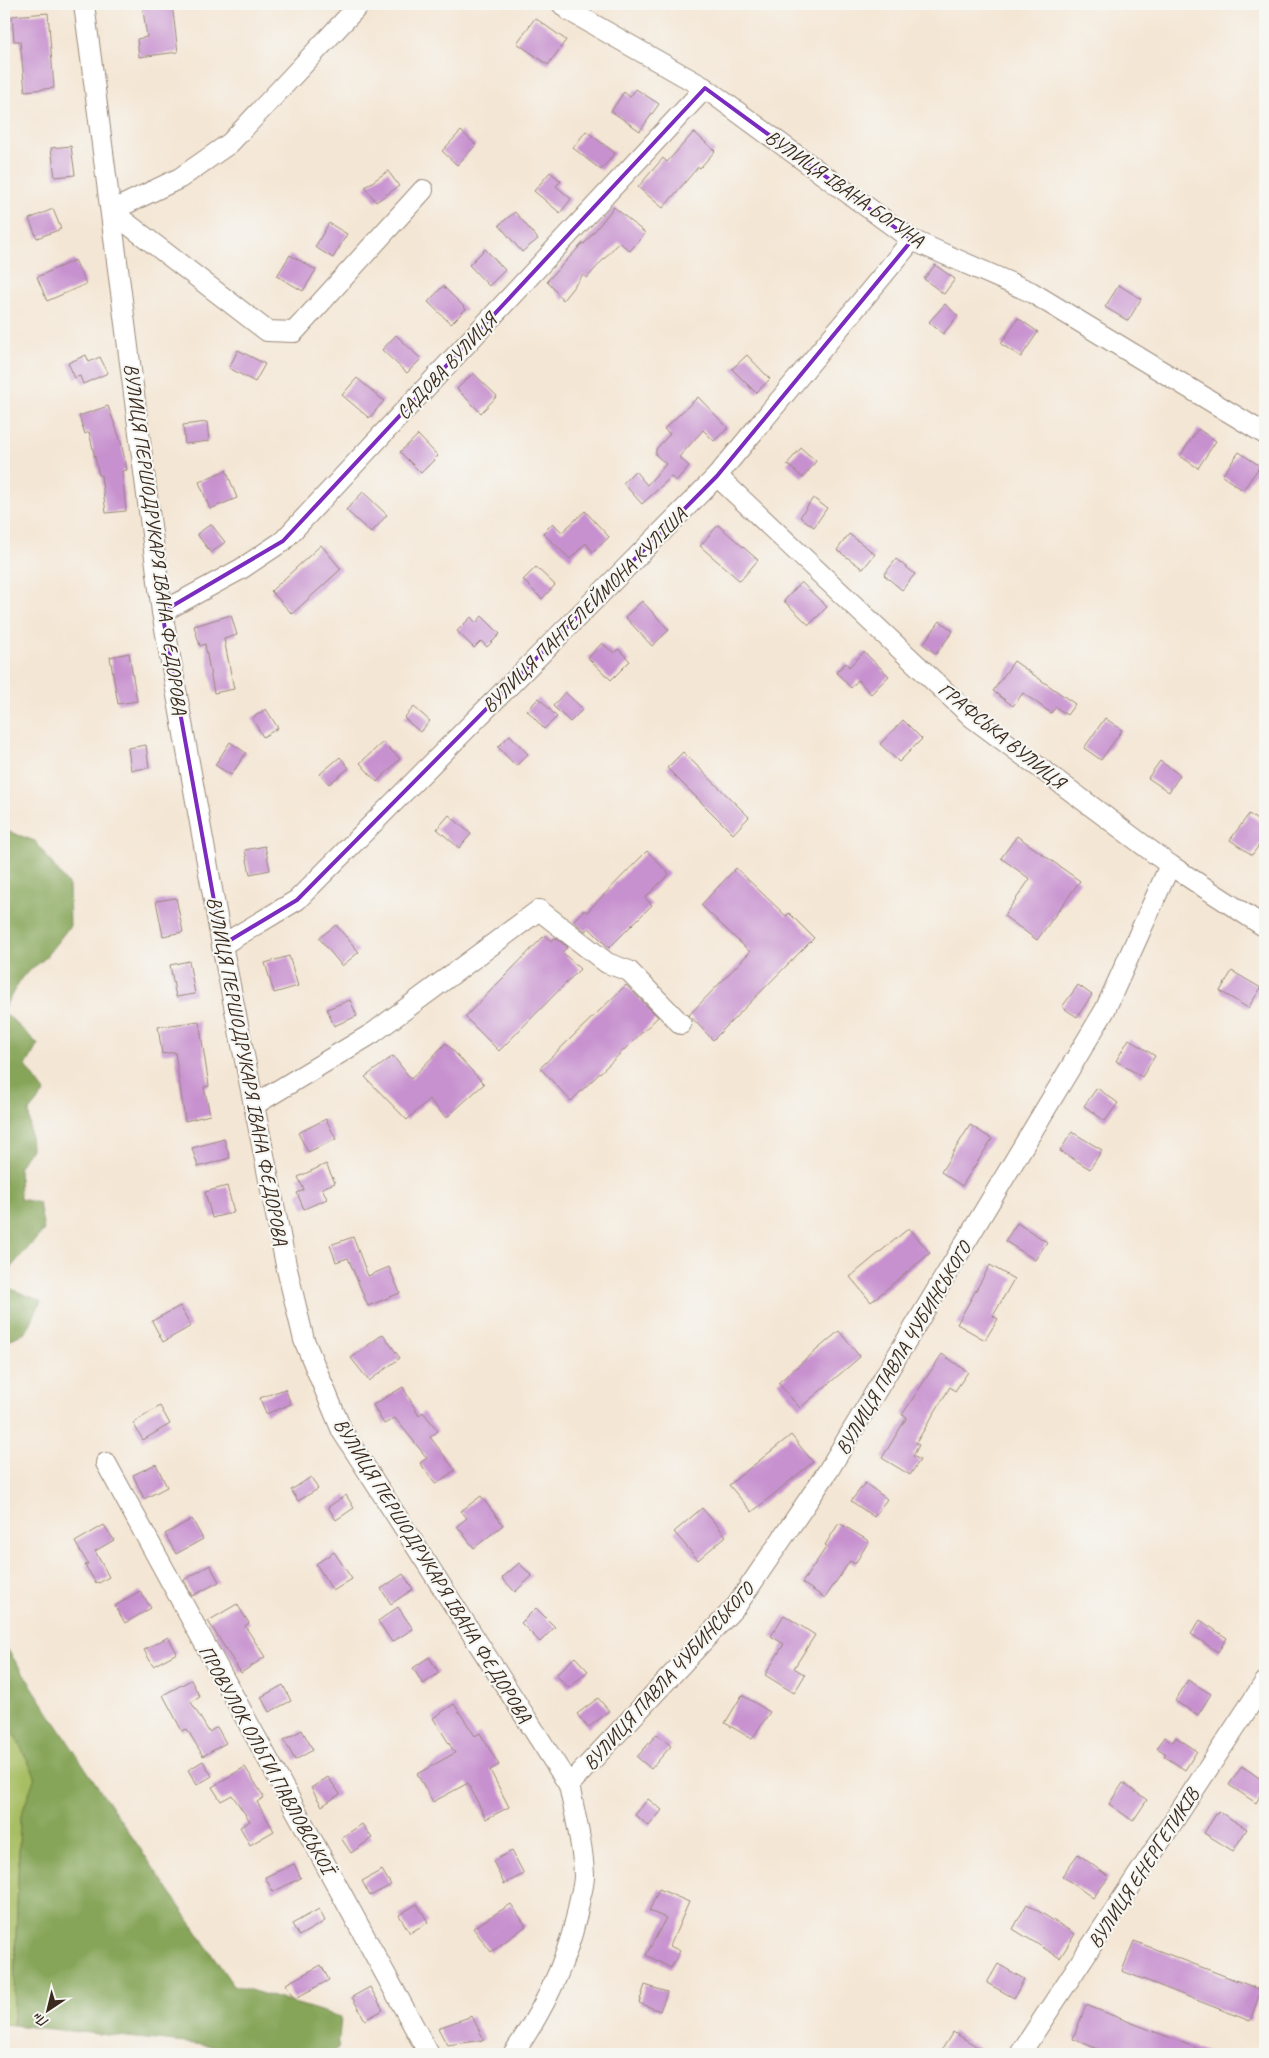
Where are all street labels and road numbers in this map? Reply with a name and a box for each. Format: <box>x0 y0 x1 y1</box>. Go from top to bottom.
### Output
street label: ВУЛИЦЯ ІВАНА БОГУНА <box>760 124 930 253</box>
street label: САДОВА ВУЛИЦЯ <box>391 306 504 425</box>
street label: ВУЛИЦЯ ПЕРШОДРУКАРЯ ІВАНА ФЕДОРОВА <box>118 362 193 717</box>
street label: ВУЛИЦЯ ПАНТЕЛЕЙМОНА КУЛІША <box>477 502 693 718</box>
street label: ГРАФСЬКА ВУЛИЦЯ <box>933 677 1072 796</box>
street label: ВУЛИЦЯ ПЕРШОДРУКАРЯ ІВАНА ФЕДОРОВА <box>201 895 294 1248</box>
street label: ВУЛИЦЯ ПАВЛА ЧУБИНСЬКОГО <box>830 1236 978 1459</box>
street label: ВУЛИЦЯ ПЕРШОДРУКАРЯ ІВАНА ФЕДОРОВА <box>328 1413 538 1728</box>
street label: ВУЛИЦЯ ПАВЛА ЧУБИНСЬКОГО <box>578 1576 760 1775</box>
street label: ПРОВУЛОК ОЛЬГИ ПАВЛОВСЬКОЇ <box>193 1641 342 1882</box>
street label: ВУЛИЦЯ ЕНЕРГЕТИКІВ <box>1082 1782 1205 1953</box>

